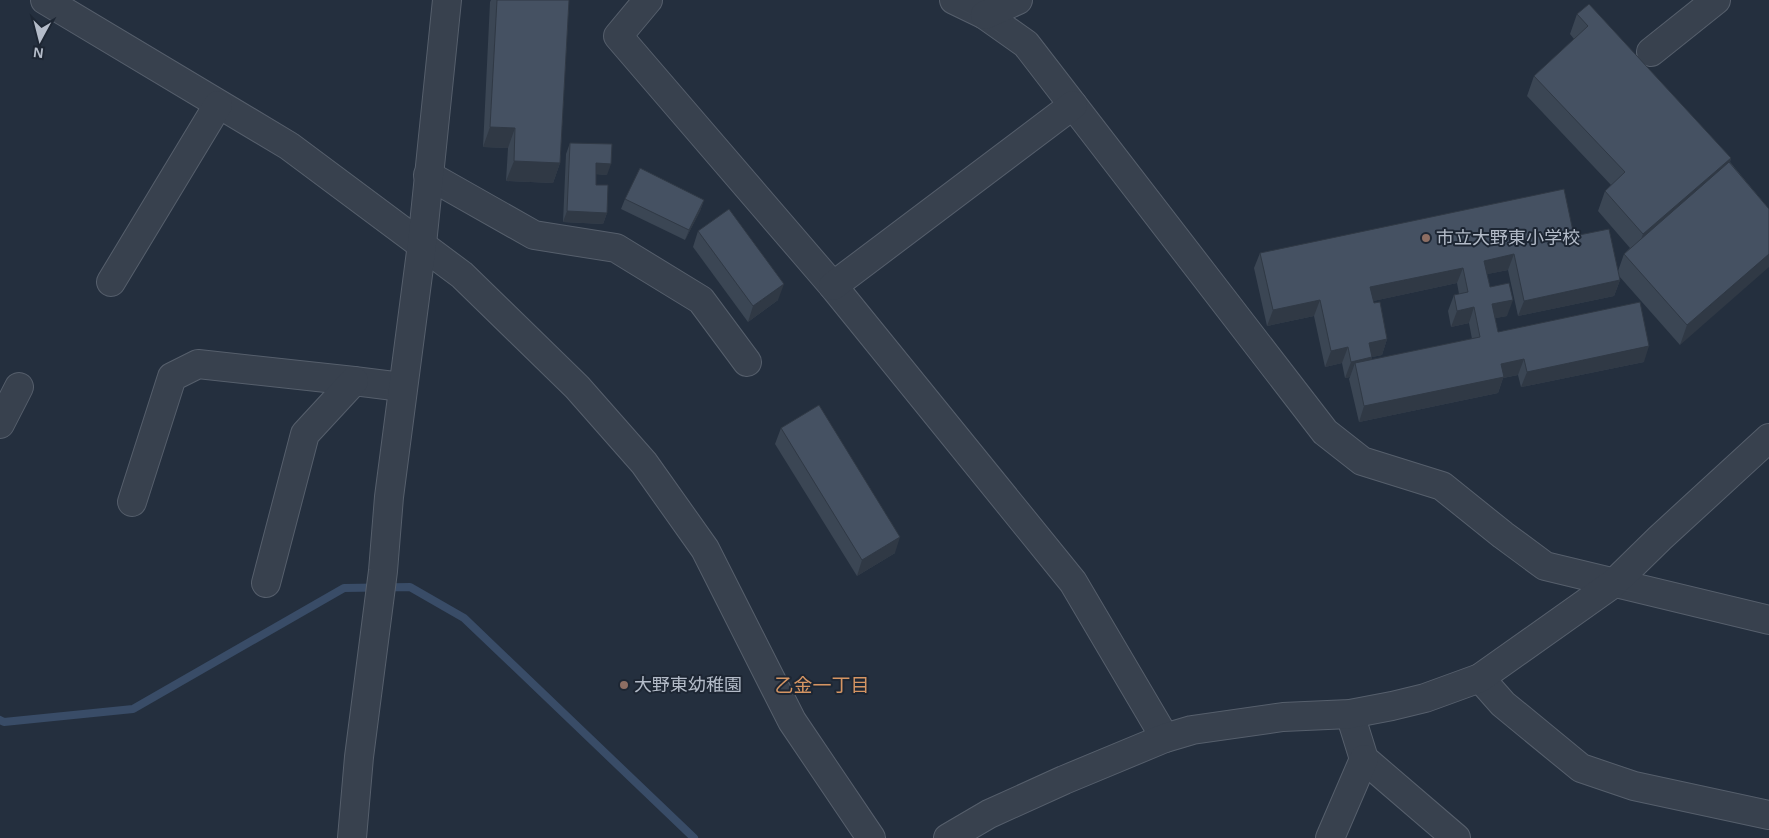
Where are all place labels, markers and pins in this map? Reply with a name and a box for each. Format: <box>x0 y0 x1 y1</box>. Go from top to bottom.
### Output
place label: 市立大野東小学校 <box>1436 228 1580 248</box>
marker: 市立大野東小学校 <box>1420 232 1432 244</box>
place label: 大野東幼稚園 <box>634 675 742 695</box>
marker: 大野東幼稚園 <box>618 679 630 691</box>

